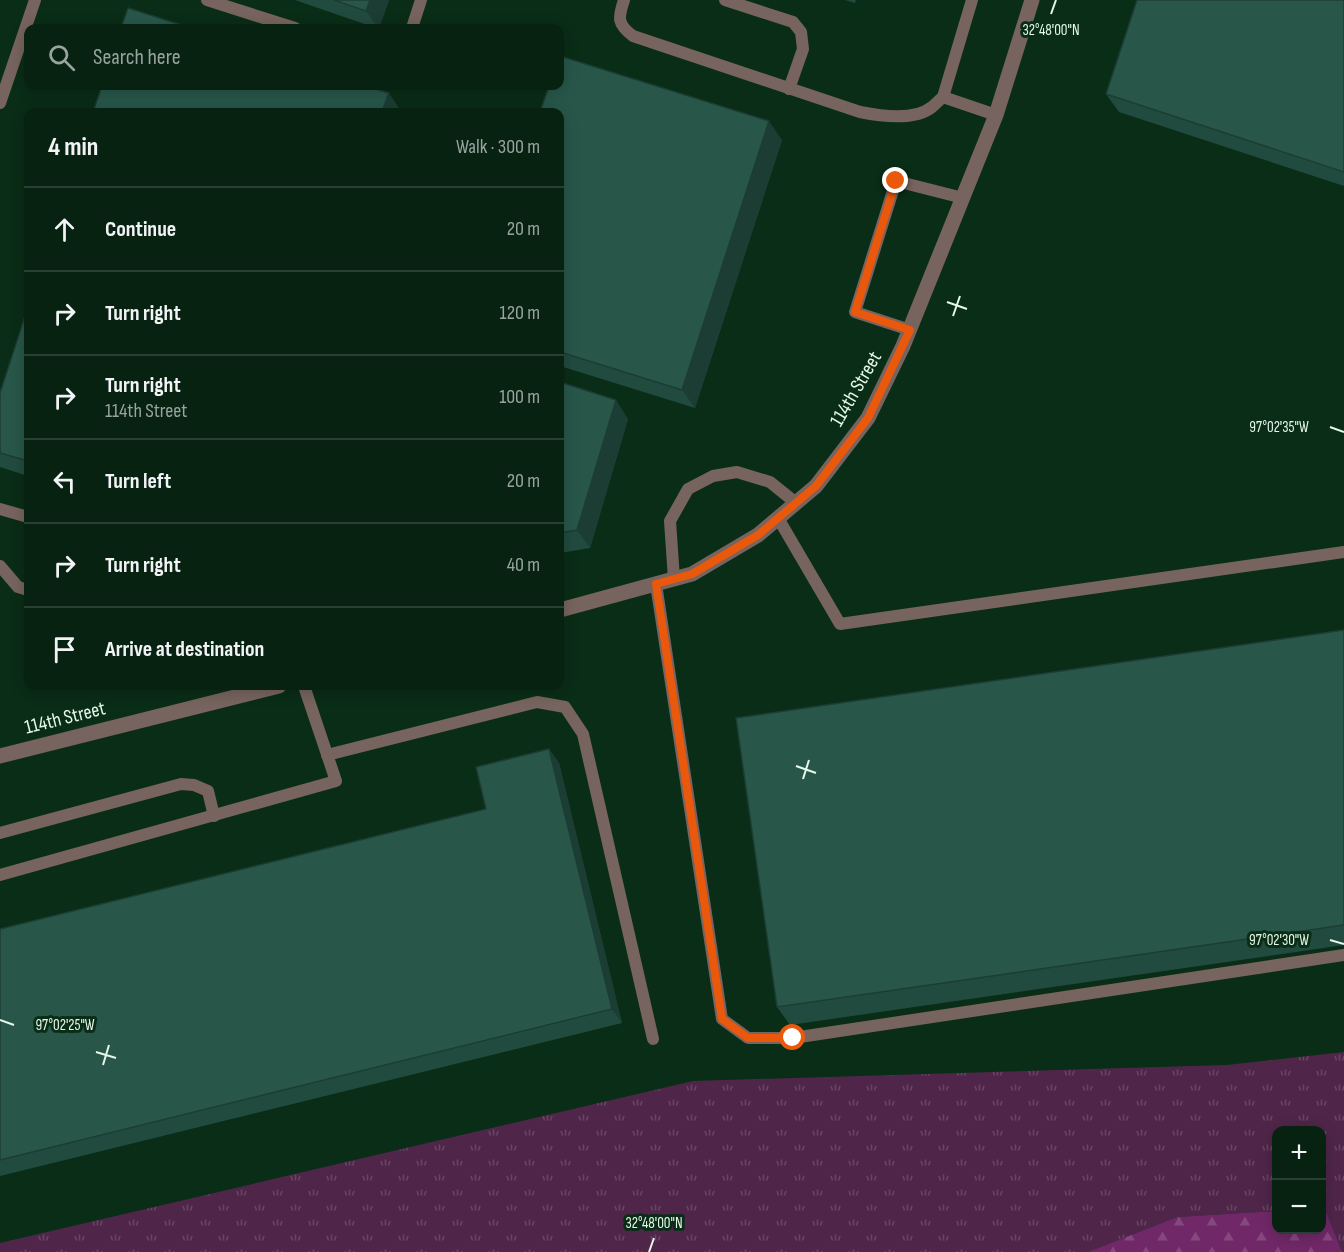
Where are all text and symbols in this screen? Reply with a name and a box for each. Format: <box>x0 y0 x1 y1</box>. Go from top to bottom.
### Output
text: 32°48'00"N <box>1022 21 1080 40</box>
search box <box>24 24 564 90</box>
icon: search <box>45 41 78 74</box>
text: Search here <box>93 44 180 71</box>
text: 4 min <box>48 132 98 163</box>
text: Walk · 300 m <box>456 135 540 159</box>
route end <box>882 167 908 193</box>
icon: ahead <box>48 213 81 246</box>
text: Continue <box>105 216 176 243</box>
text: 20 m <box>507 217 540 241</box>
icon: right <box>48 297 81 330</box>
text: Turn right <box>105 300 181 327</box>
text: 120 m <box>500 301 540 325</box>
street label: 114th Street <box>825 347 887 431</box>
text: Turn right <box>105 372 181 399</box>
icon: right <box>48 381 81 414</box>
text: 100 m <box>499 385 540 409</box>
text: 114th Street <box>105 399 187 423</box>
text: 97°02'35"W <box>1249 418 1309 437</box>
icon: left <box>48 465 81 498</box>
text: Turn left <box>105 468 171 495</box>
text: 20 m <box>507 469 540 493</box>
icon: right <box>48 549 81 582</box>
text: Turn right <box>105 552 181 579</box>
text: 40 m <box>507 553 540 577</box>
icon: arrive <box>48 633 81 666</box>
text: Arrive at destination <box>105 636 264 663</box>
street label: 114th Street <box>22 696 108 740</box>
text: 97°02'30"W <box>1249 931 1309 950</box>
text: 97°02'25"W <box>35 1016 95 1035</box>
route start <box>779 1024 805 1050</box>
map controls <box>1272 1126 1326 1234</box>
button: + <box>1272 1126 1326 1180</box>
button: − <box>1272 1180 1326 1234</box>
text: 32°48'00"N <box>625 1214 683 1233</box>

